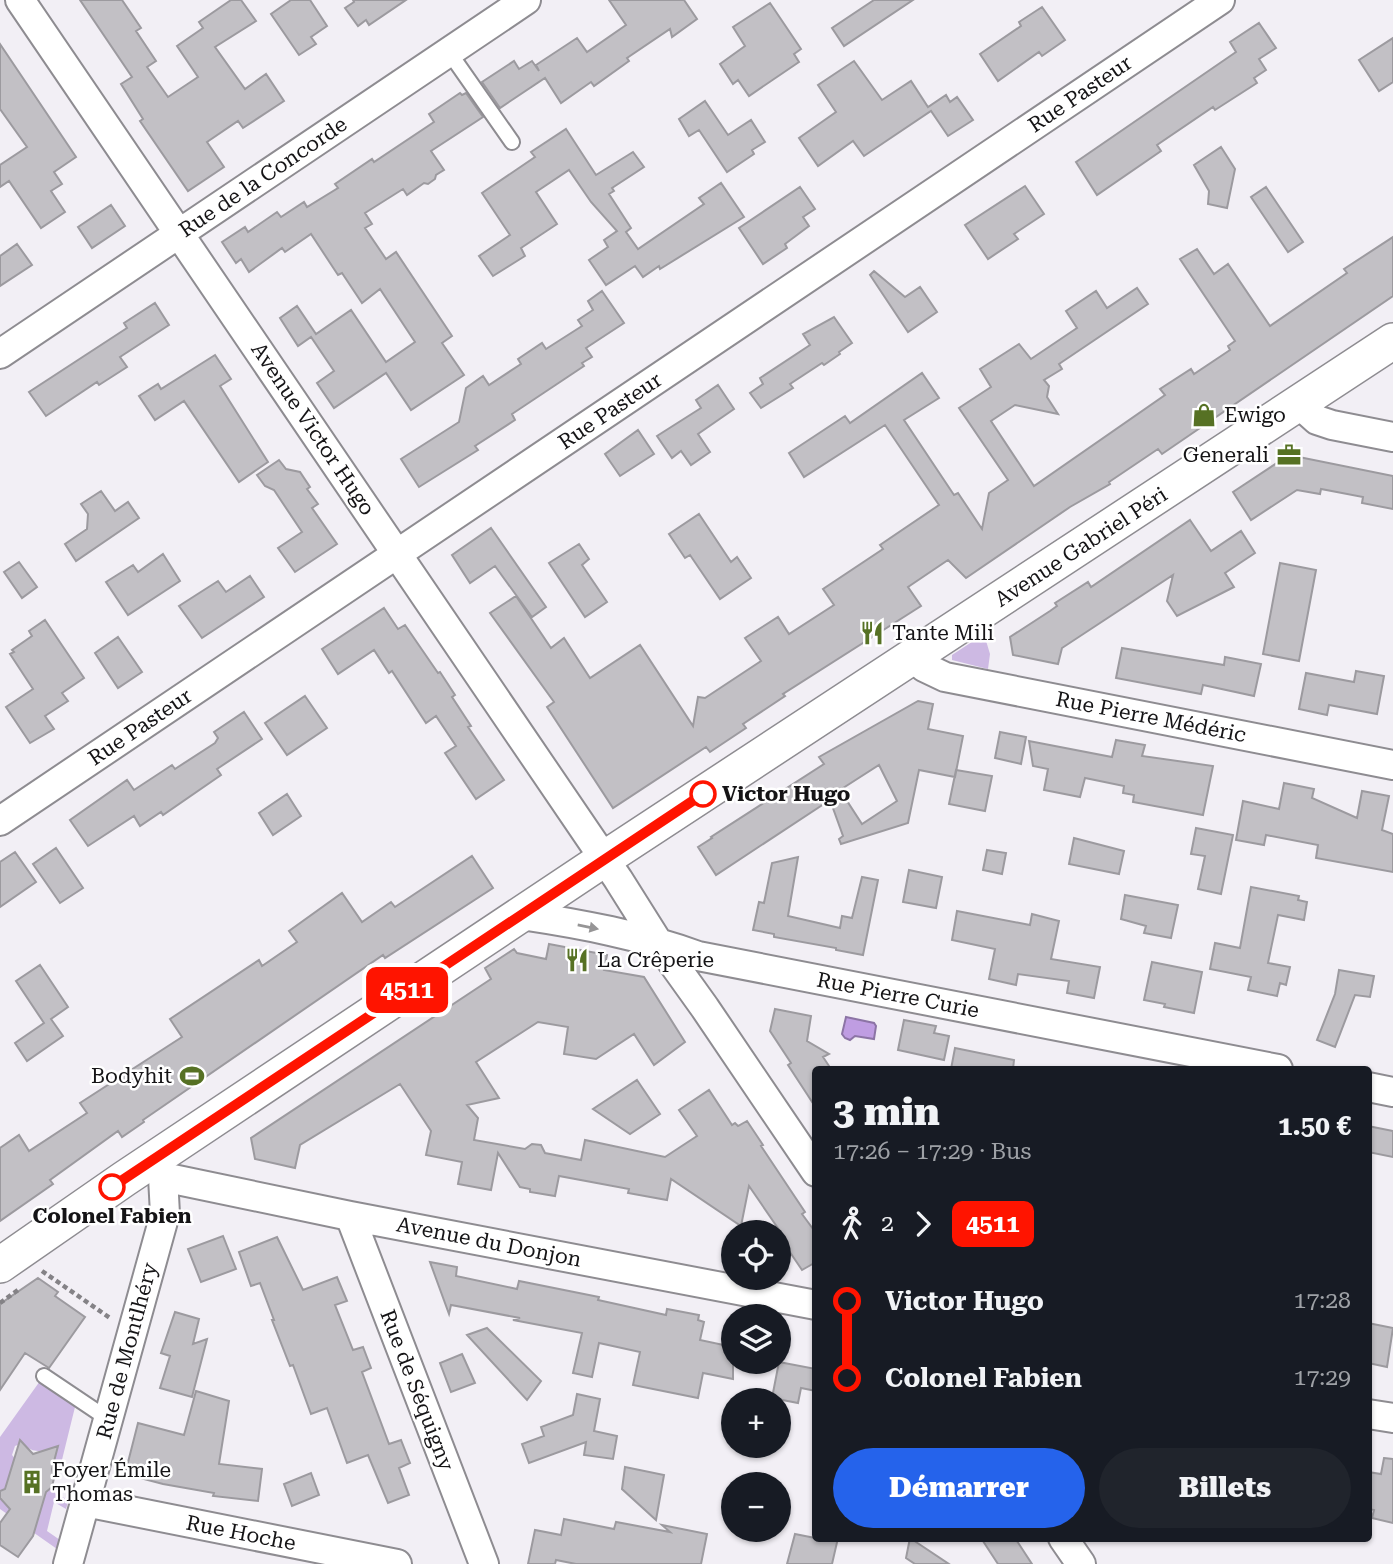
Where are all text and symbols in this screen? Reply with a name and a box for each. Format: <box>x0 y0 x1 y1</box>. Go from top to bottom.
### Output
street label: Rue Pasteur <box>1024 50 1136 137</box>
street label: Rue de la Concorde <box>175 112 351 242</box>
street label: Avenue Victor Hugo <box>246 338 380 520</box>
street label: Rue Pasteur <box>554 367 666 454</box>
shop icon: Ewigo <box>1190 401 1218 429</box>
place label: Ewigo <box>1224 403 1286 427</box>
office icon: Generali <box>1275 441 1303 469</box>
place label: Generali <box>1183 443 1269 467</box>
street label: Avenue Gabriel Péri <box>990 482 1172 612</box>
restaurant icon: Tante Mili <box>858 619 886 647</box>
place label: Tante Mili <box>892 621 994 645</box>
street label: Rue Pasteur <box>84 683 196 770</box>
street label: Rue Pierre Médéric <box>1054 687 1248 747</box>
marker: Victor Hugo <box>690 781 716 807</box>
place label: Victor Hugo <box>722 782 850 806</box>
one-way arrow <box>577 921 599 932</box>
restaurant icon: La Crêperie <box>563 946 591 974</box>
place label: La Crêperie <box>597 948 714 972</box>
line badge: 4511 <box>358 967 456 1013</box>
street label: Rue Pierre Curie <box>815 967 981 1023</box>
text: 4511 <box>380 976 434 1004</box>
sports icon: Bodyhit <box>178 1062 206 1090</box>
place label: Bodyhit <box>91 1064 172 1088</box>
text: 3 min <box>833 1090 940 1134</box>
text: 1.50 € <box>1278 1111 1351 1141</box>
text: 17:26 – 17:29 · Bus <box>833 1138 1031 1165</box>
marker: Colonel Fabien <box>99 1174 125 1200</box>
place label: Colonel Fabien <box>32 1204 192 1228</box>
icon: walk <box>833 1205 871 1243</box>
icon: forward <box>904 1205 942 1243</box>
text: 2 <box>881 1210 894 1237</box>
text: 4511 <box>966 1210 1020 1238</box>
street label: Avenue du Donjon <box>394 1212 584 1272</box>
map controls <box>721 1220 791 1542</box>
button: locate <box>721 1220 791 1290</box>
street label: Rue de Montlhéry <box>92 1260 162 1442</box>
text: Victor Hugo <box>885 1286 1044 1316</box>
text: 17:28 <box>1294 1287 1351 1314</box>
button: layers <box>721 1304 791 1374</box>
street label: Rue de Séquigny <box>375 1306 459 1474</box>
text: Colonel Fabien <box>885 1363 1082 1393</box>
text: 17:29 <box>1294 1364 1351 1391</box>
button: + <box>721 1388 791 1458</box>
button: Démarrer <box>833 1448 1085 1528</box>
button: Billets <box>1099 1448 1351 1528</box>
place label: Foyer Émile Thomas <box>52 1457 171 1506</box>
building icon: Foyer Émile Thomas <box>18 1468 46 1496</box>
button: − <box>721 1472 791 1542</box>
street label: Rue Hoche <box>184 1511 298 1555</box>

